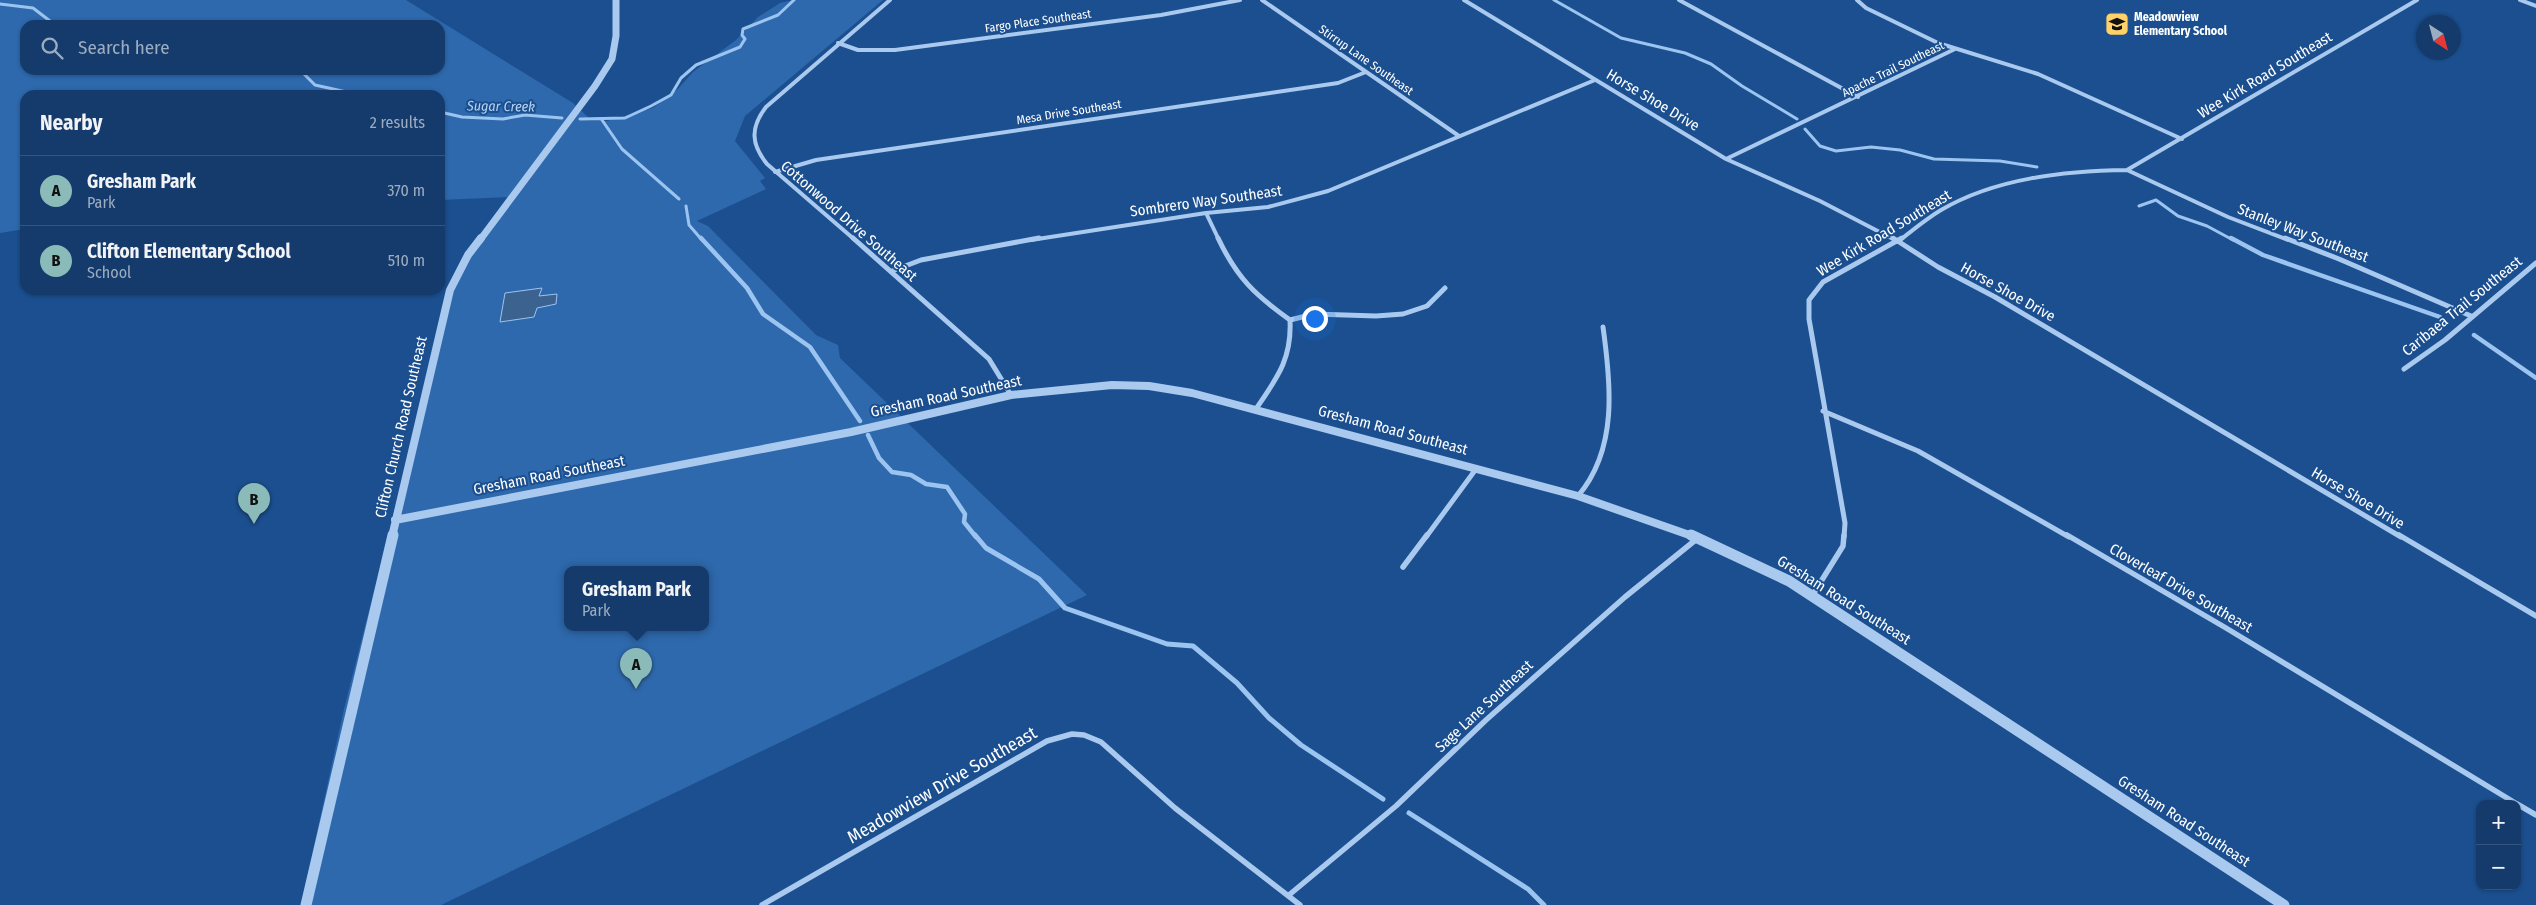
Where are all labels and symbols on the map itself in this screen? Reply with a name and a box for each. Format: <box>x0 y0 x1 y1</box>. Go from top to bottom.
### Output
street label: Fargo Place Southeast <box>984 7 1092 35</box>
place label: Meadowview Elementary School <box>2134 10 2228 38</box>
school or university icon: Meadowview Elementary School <box>2104 11 2130 37</box>
north arrow <box>2416 15 2461 60</box>
street label: Stirrup Lane Southeast <box>1316 22 1416 98</box>
street label: Wee Kirk Road Southeast <box>2195 28 2335 122</box>
street label: Apache Trail Southeast <box>1840 38 1946 100</box>
street label: Horse Shoe Drive <box>1603 65 1703 135</box>
water label: Sugar Creek <box>466 97 535 116</box>
street label: Mesa Drive Southeast <box>1016 97 1122 127</box>
street label: Cottonwood Drive Southeast <box>777 157 921 285</box>
street label: Sombrero Way Southeast <box>1129 181 1283 221</box>
street label: Wee Kirk Road Southeast <box>1814 186 1954 280</box>
street label: Stanley Way Southeast <box>2235 200 2371 266</box>
street label: Caribaea Trail Southeast <box>2398 252 2526 360</box>
street label: Horse Shoe Drive <box>1958 259 2058 325</box>
your location <box>1302 306 1328 332</box>
street label: Clifton Church Road Southeast <box>371 334 431 520</box>
street label: Gresham Road Southeast <box>869 371 1023 421</box>
street label: Gresham Road Southeast <box>1316 401 1470 459</box>
street label: Gresham Road Southeast <box>472 451 626 499</box>
street label: Horse Shoe Drive <box>2308 463 2408 533</box>
pin: B <box>238 483 270 524</box>
street label: Cloverleaf Drive Southeast <box>2106 540 2256 636</box>
street label: Gresham Road Southeast <box>1774 552 1914 648</box>
pin: A <box>620 648 652 689</box>
street label: Sage Lane Southeast <box>1431 656 1537 756</box>
street label: Meadowview Drive Southeast <box>843 722 1041 848</box>
street label: Gresham Road Southeast <box>2115 772 2254 871</box>

